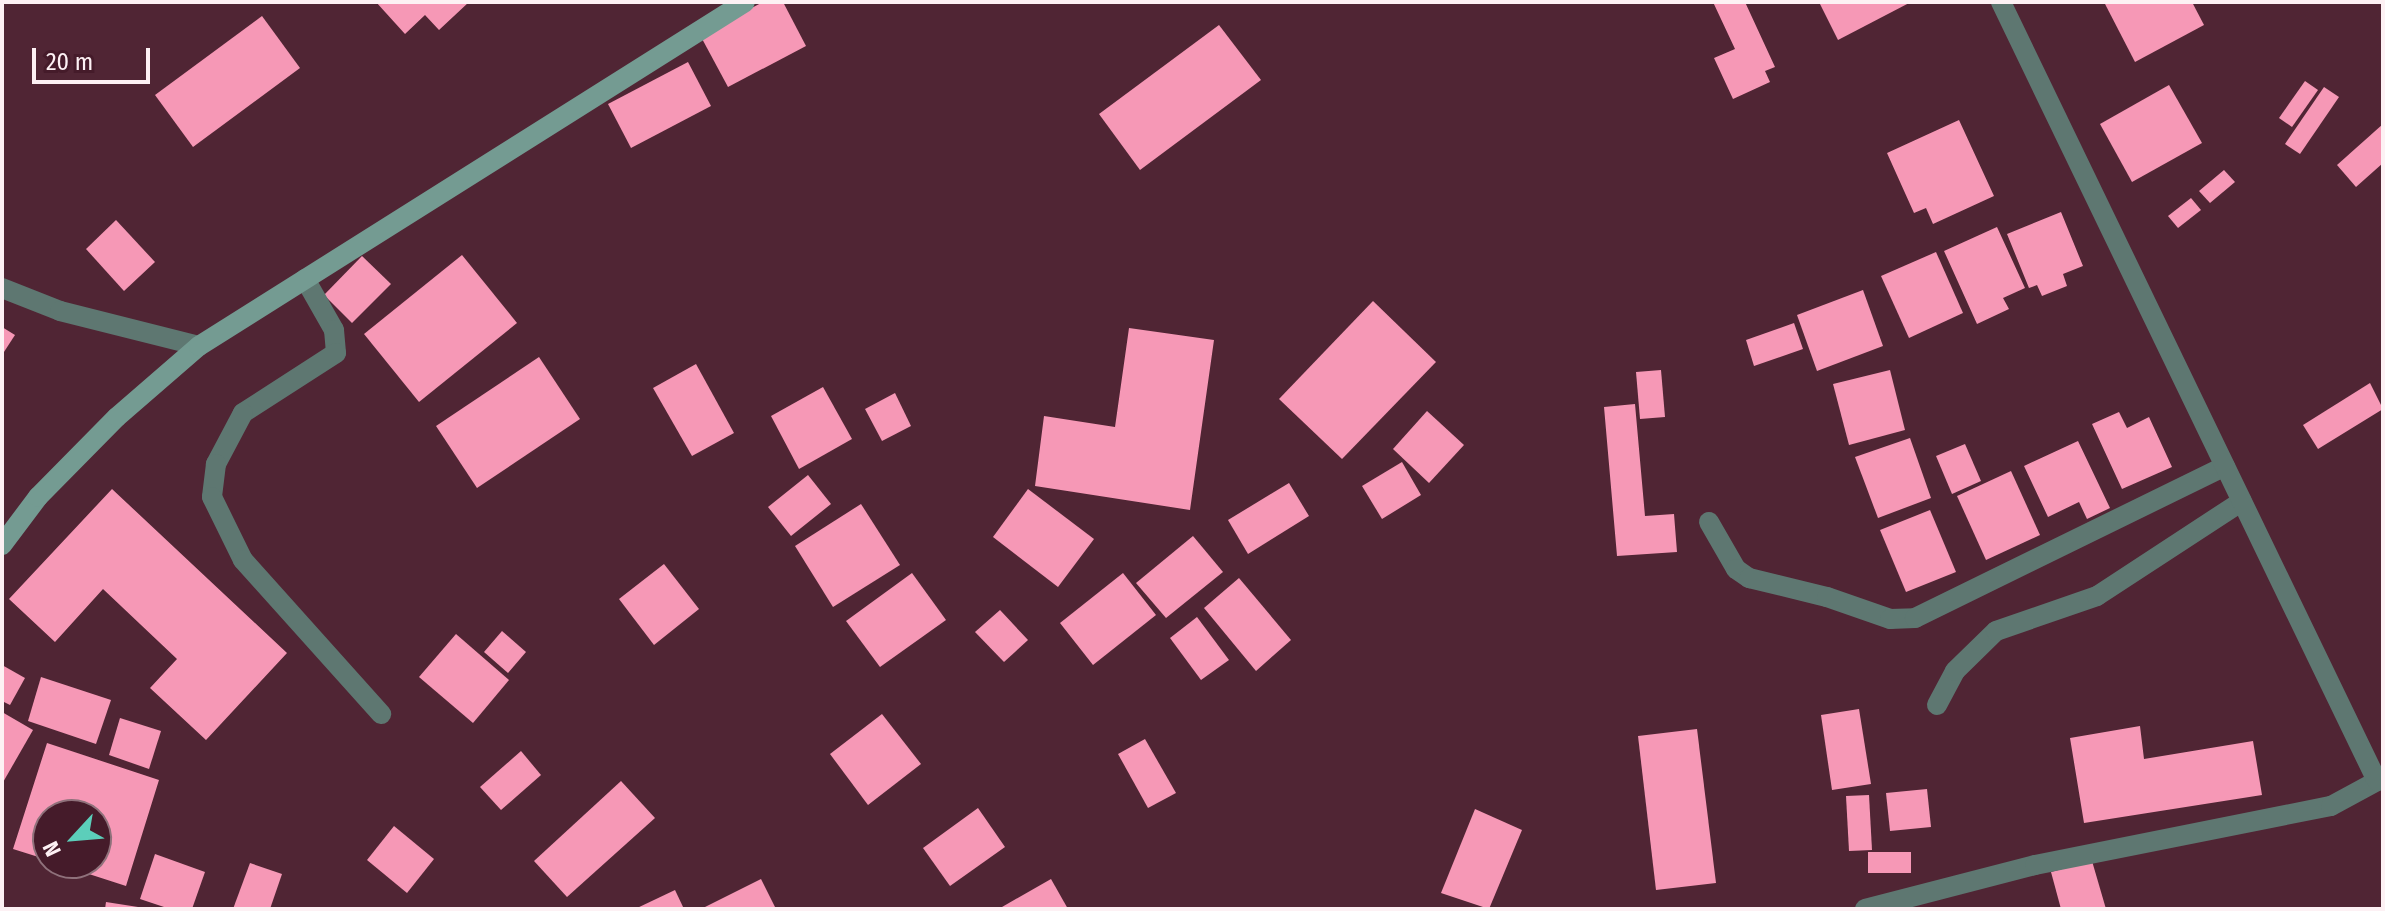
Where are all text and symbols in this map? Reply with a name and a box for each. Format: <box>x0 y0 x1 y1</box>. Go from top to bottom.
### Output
scale bar <box>36 32 154 82</box>
text: 20 m <box>46 48 93 76</box>
north arrow <box>32 799 112 879</box>
text: N <box>37 837 67 861</box>

